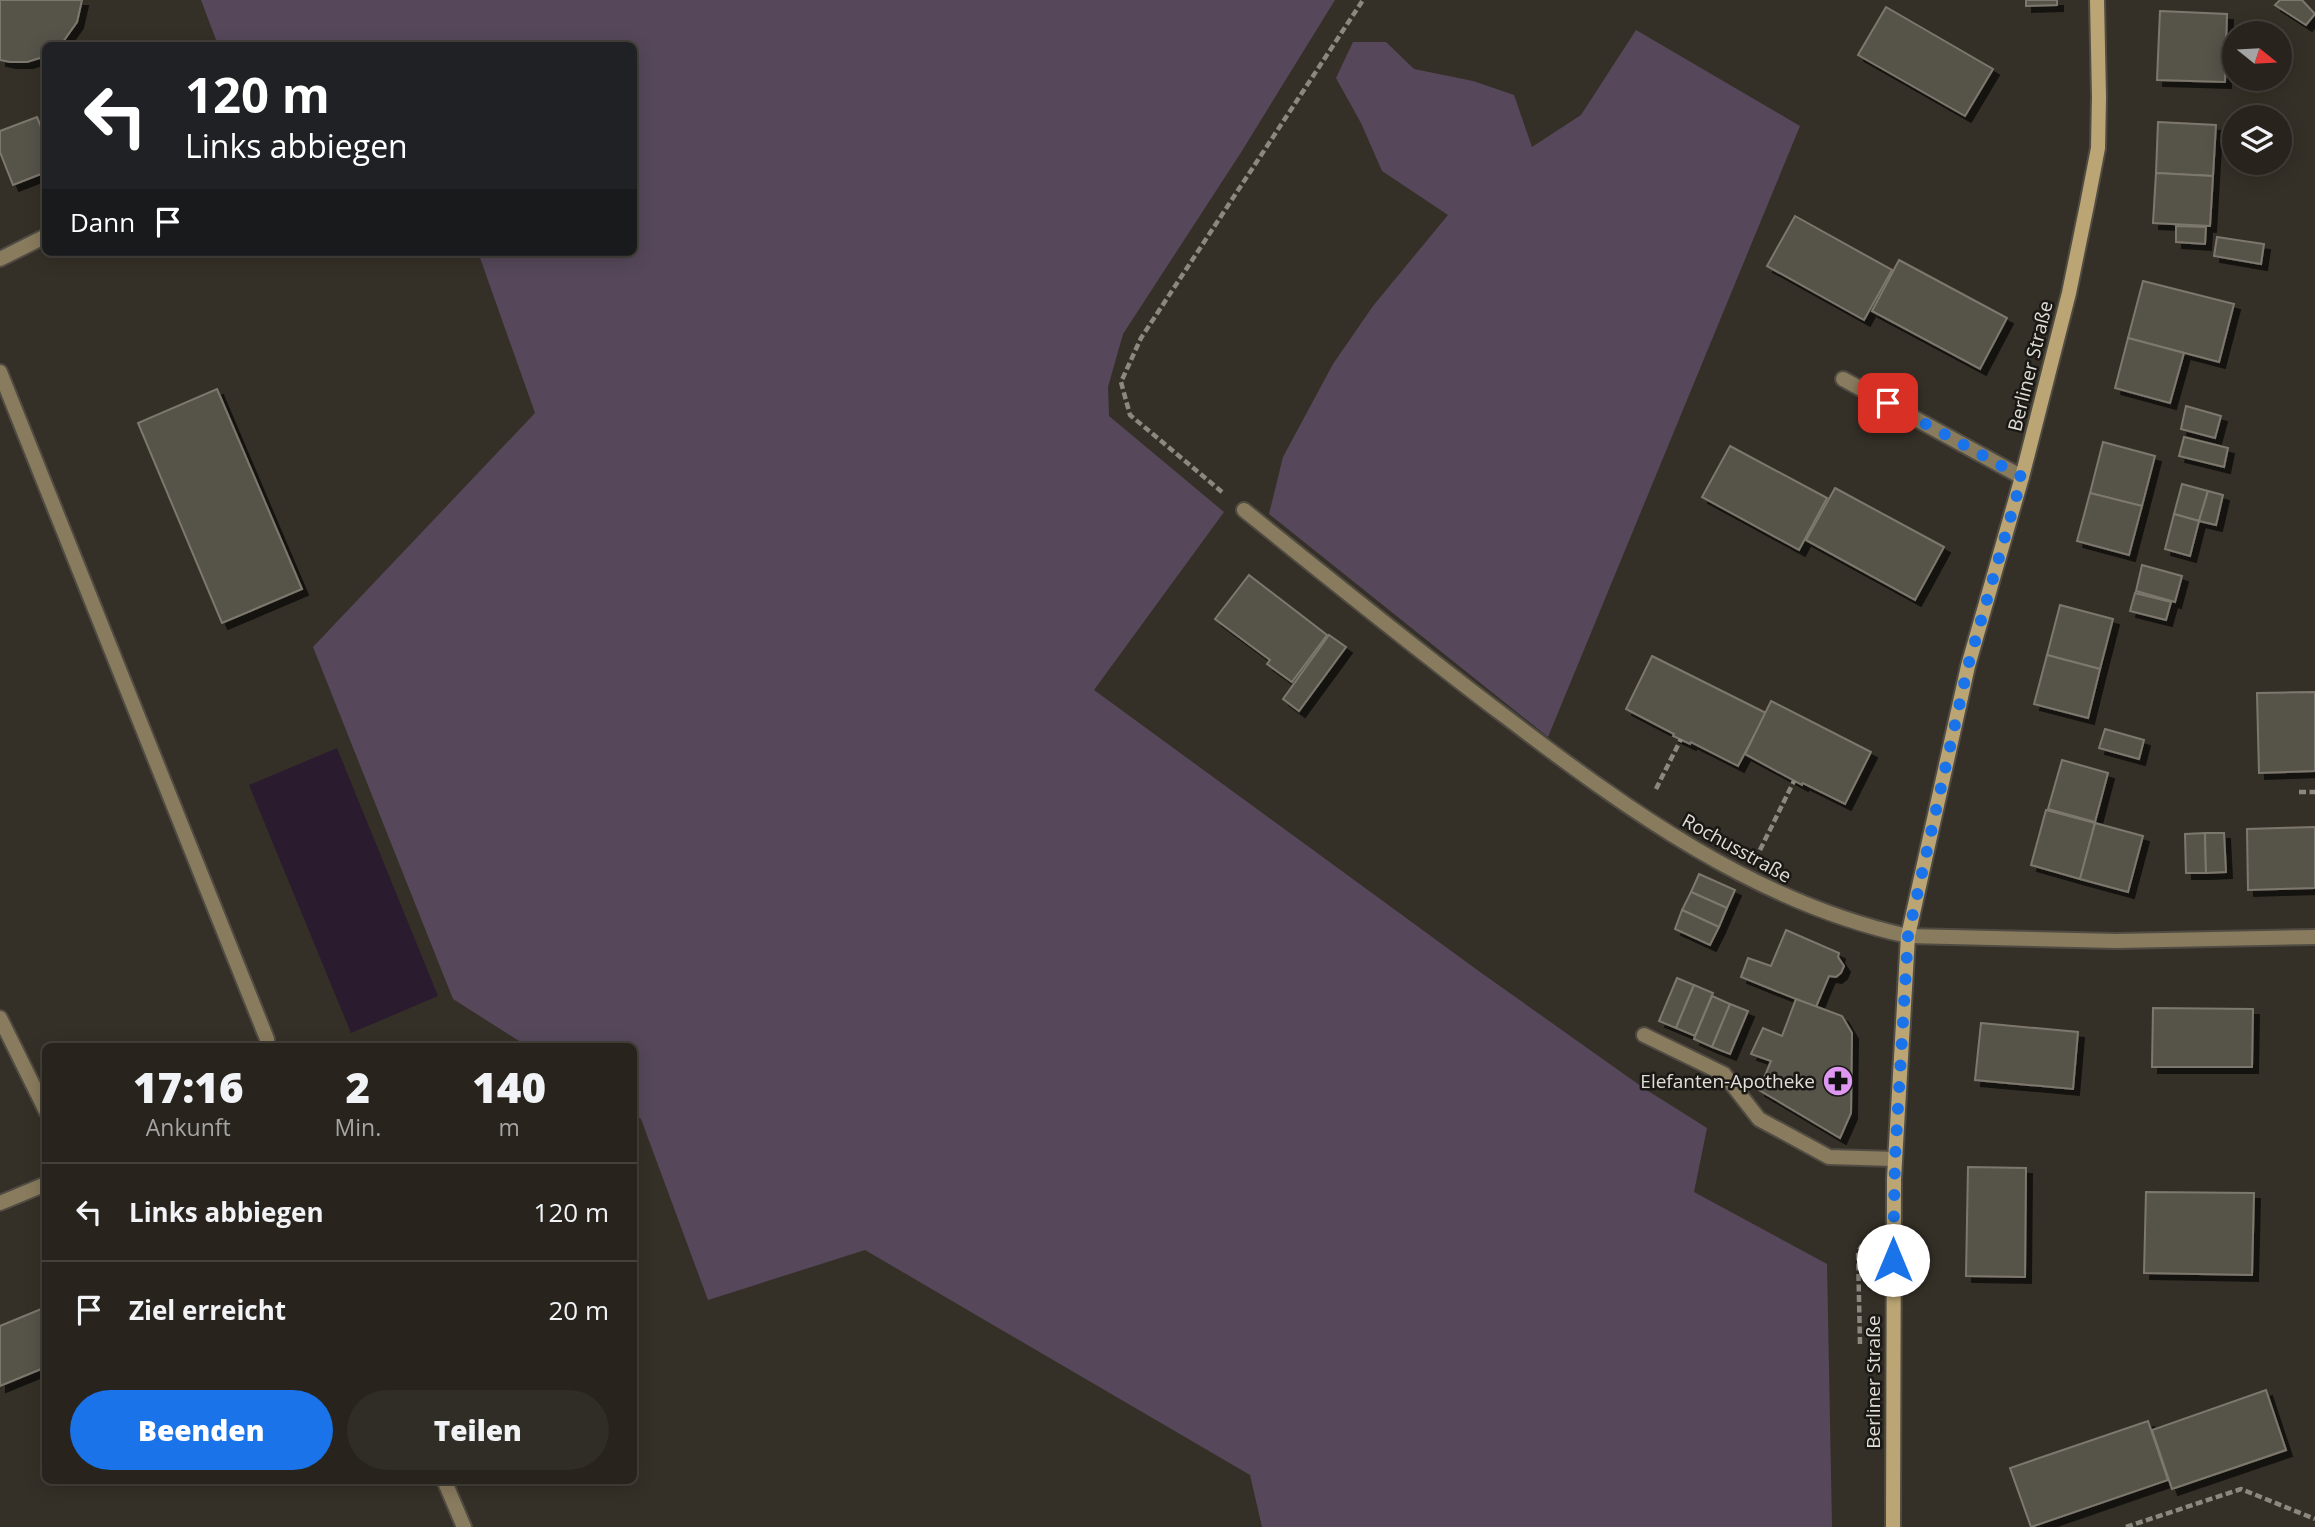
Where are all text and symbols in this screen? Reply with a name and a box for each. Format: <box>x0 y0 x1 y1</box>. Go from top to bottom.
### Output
north arrow <box>2222 21 2292 91</box>
map controls <box>2222 21 2292 175</box>
text: 120 m <box>185 61 330 127</box>
icon: left <box>70 70 161 161</box>
button: layers <box>2222 105 2292 175</box>
text: Links abbiegen <box>185 124 408 167</box>
icon: arrive <box>149 203 187 241</box>
text: Dann <box>70 204 135 240</box>
street label: Berliner Straße <box>2001 298 2059 434</box>
pin <box>1858 373 1918 433</box>
icon: arrive <box>1869 384 1907 422</box>
street label: Rochusstraße <box>1678 807 1796 889</box>
text: 17:16 <box>133 1058 244 1115</box>
text: 2 <box>346 1058 370 1115</box>
text: 140 <box>472 1058 546 1115</box>
pharmacy icon: Elefanten-Apotheke <box>1821 1064 1855 1098</box>
place label: Elefanten-Apotheke <box>1640 1068 1815 1094</box>
text: Ankunft <box>146 1111 231 1143</box>
text: Min. <box>335 1111 381 1143</box>
text: m <box>498 1111 520 1143</box>
icon: left <box>70 1193 108 1231</box>
text: Links abbiegen <box>129 1194 324 1230</box>
text: 120 m <box>534 1194 609 1230</box>
position arrow <box>1856 1223 1930 1297</box>
icon: arrive <box>70 1291 108 1329</box>
text: Ziel erreicht <box>129 1292 286 1328</box>
text: 20 m <box>548 1292 609 1328</box>
street label: Berliner Straße <box>1860 1315 1886 1449</box>
button: Beenden <box>70 1390 333 1470</box>
button: Teilen <box>347 1390 609 1470</box>

